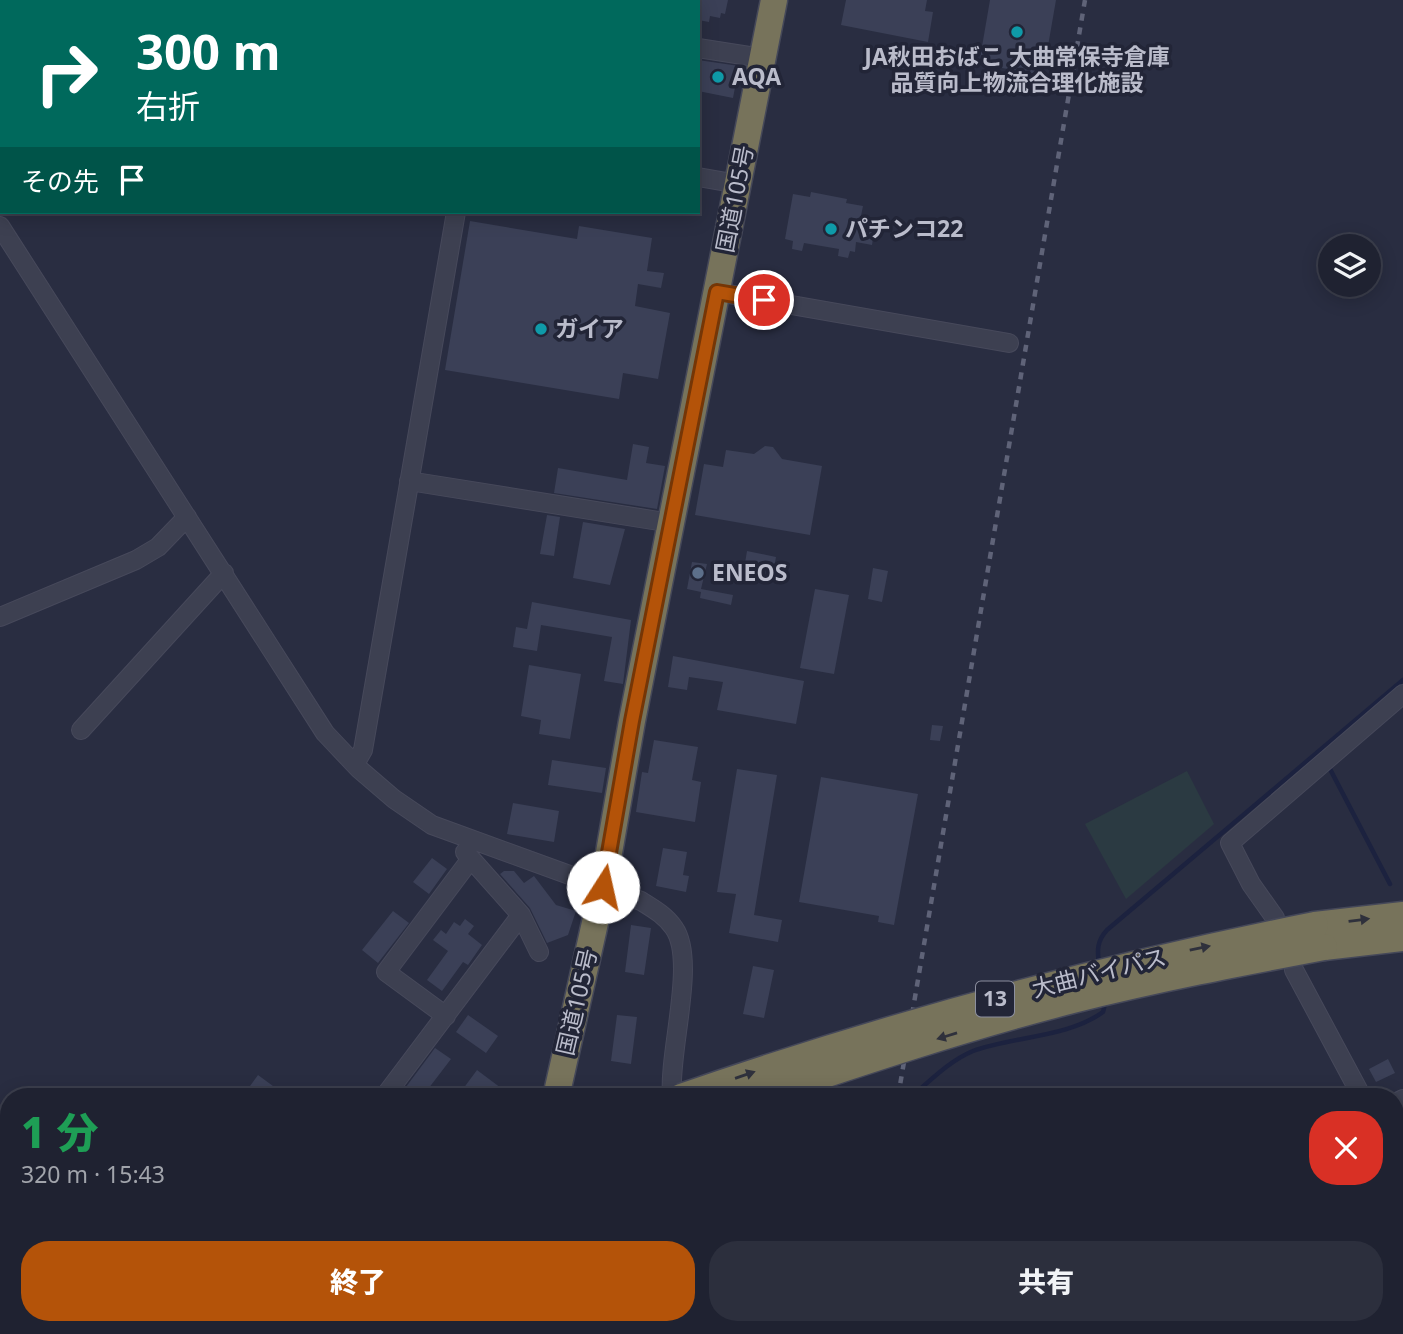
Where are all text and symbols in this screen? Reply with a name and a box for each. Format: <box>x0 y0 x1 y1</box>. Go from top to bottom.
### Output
text: 300 m <box>136 18 281 84</box>
marker: JA秋田おばこ 大曲常保寺倉庫 品質向上物流合理化施設 <box>1009 24 1025 40</box>
icon: right <box>21 28 112 119</box>
place label: JA秋田おばこ 大曲常保寺倉庫 品質向上物流合理化施設 <box>862 40 1170 98</box>
place label: AQA <box>732 60 781 92</box>
marker: AQA <box>710 69 726 85</box>
text: 右折 <box>136 84 200 127</box>
street label: 国道105号 <box>708 143 760 255</box>
icon: arrive <box>113 161 151 199</box>
text: その先 <box>21 163 99 199</box>
place label: パチンコ22 <box>845 212 963 244</box>
marker: パチンコ22 <box>823 221 839 237</box>
map controls <box>1318 234 1381 297</box>
button: layers <box>1318 234 1381 297</box>
pin <box>734 270 794 330</box>
icon: arrive <box>745 281 783 319</box>
place label: ガイア <box>555 312 624 344</box>
marker: ガイア <box>533 321 549 337</box>
place label: ENEOS <box>712 556 787 588</box>
marker: ENEOS <box>690 565 706 581</box>
position arrow <box>566 850 640 924</box>
one-way arrow <box>1348 915 1370 926</box>
street label: 大曲バイパス <box>1028 940 1169 1004</box>
one-way arrow <box>1189 943 1211 954</box>
street label: 国道105号 <box>548 945 604 1058</box>
road number: 13 <box>976 982 1014 1016</box>
one-way arrow <box>937 1031 958 1041</box>
one-way arrow <box>735 1069 756 1080</box>
text: 1 分 <box>21 1103 98 1160</box>
button: close <box>1309 1111 1383 1185</box>
text: 320 m · 15:43 <box>21 1158 165 1190</box>
button: 終了 <box>21 1241 695 1321</box>
button: 共有 <box>709 1241 1383 1321</box>

